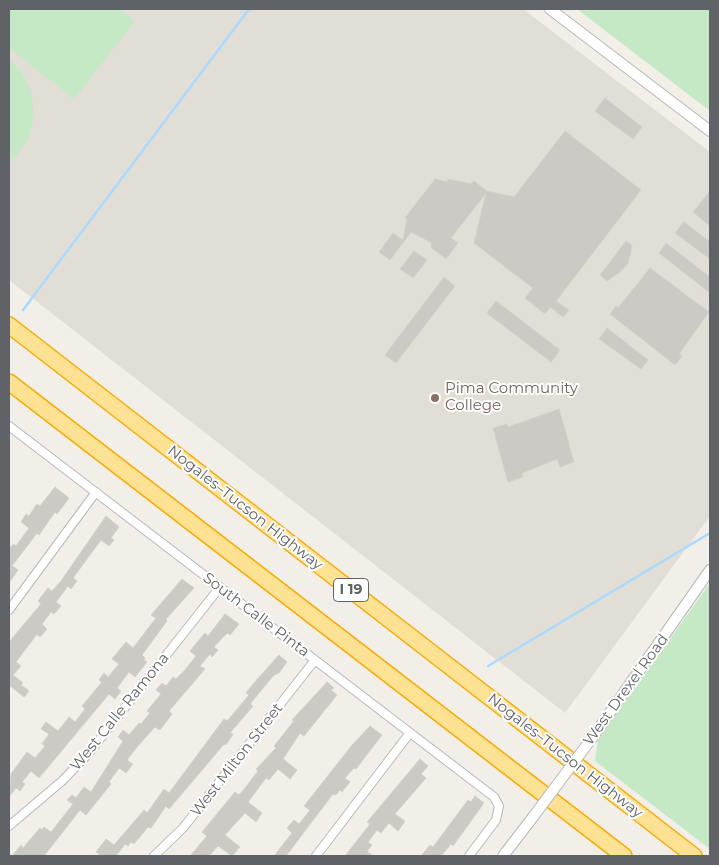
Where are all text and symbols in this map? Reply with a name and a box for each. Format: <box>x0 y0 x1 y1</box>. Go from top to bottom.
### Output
place label: Pima Community College <box>445 380 578 415</box>
marker: Pima Community College <box>429 392 441 404</box>
street label: Nogales–Tucson Highway <box>164 442 326 574</box>
street label: South Calle Pinta <box>199 569 313 661</box>
road number: I 19 <box>334 578 368 602</box>
street label: West Drexel Road <box>580 631 672 749</box>
street label: West Calle Ramona <box>67 649 173 775</box>
street label: Nogales–Tucson Highway <box>484 690 646 822</box>
street label: West Milton Street <box>187 700 287 820</box>

